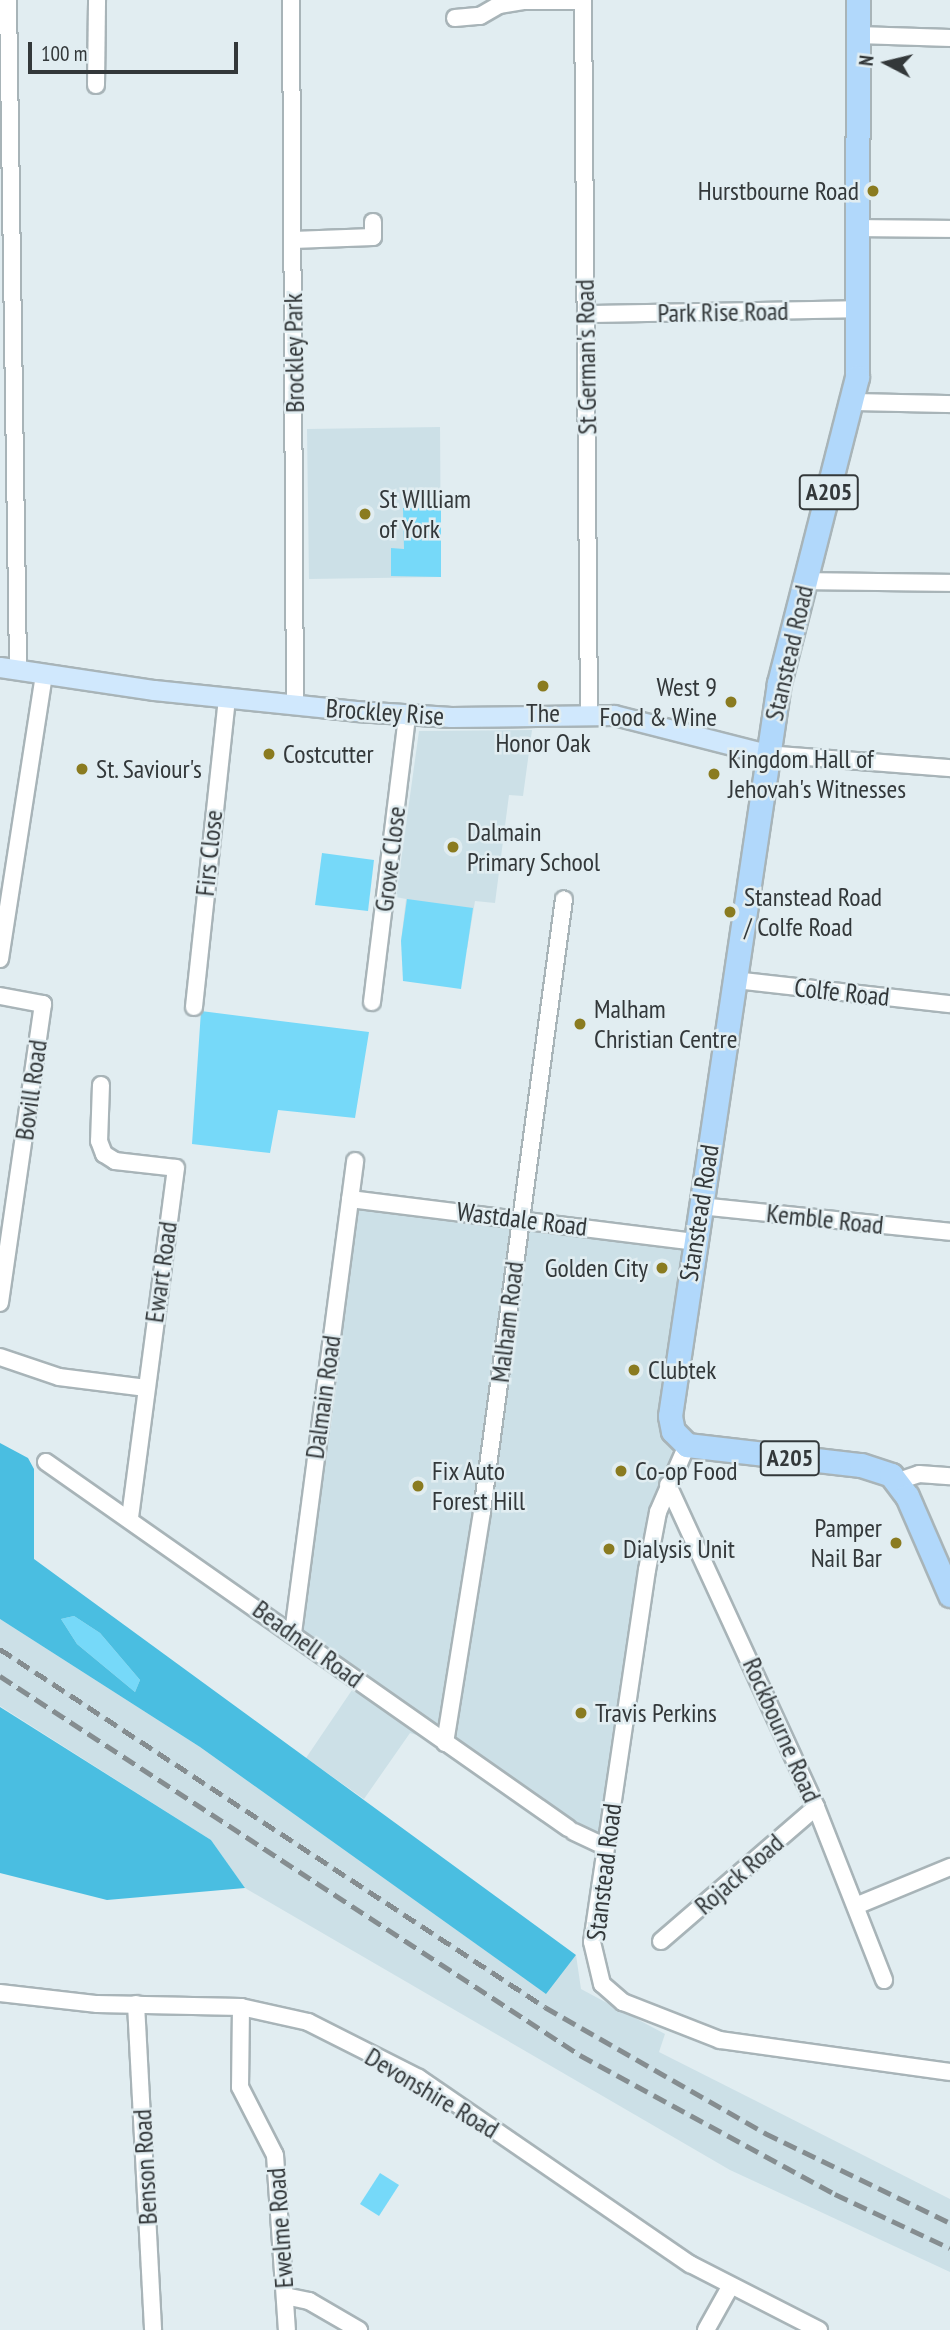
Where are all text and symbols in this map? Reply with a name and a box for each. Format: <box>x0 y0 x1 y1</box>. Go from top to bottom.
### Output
scale bar <box>32 28 242 72</box>
north arrow <box>852 28 922 98</box>
text: 100 m <box>41 40 87 67</box>
text: N <box>854 54 879 67</box>
place label: Hurstbourne Road <box>698 175 859 207</box>
marker: Hurstbourne Road <box>865 183 881 199</box>
street label: St German's Road <box>569 279 603 435</box>
street label: Brockley Park <box>277 293 311 413</box>
street label: Park Rise Road <box>657 295 789 329</box>
road number: A205 <box>798 472 860 512</box>
place label: St WIlliam of York <box>379 483 471 544</box>
marker: St WIlliam of York <box>357 506 373 522</box>
street label: Stanstead Road <box>758 582 820 724</box>
place label: West 9 Food & Wine <box>599 671 717 732</box>
marker: The Honor Oak <box>535 678 551 694</box>
street label: Brockley Rise <box>324 692 446 732</box>
marker: West 9 Food & Wine <box>723 694 739 710</box>
place label: The Honor Oak <box>495 697 591 758</box>
place label: Costcutter <box>283 738 374 770</box>
place label: Kingdom Hall of Jehovah's Witnesses <box>728 743 907 804</box>
marker: Costcutter <box>261 746 277 762</box>
place label: St. Saviour's <box>96 753 203 785</box>
marker: St. Saviour's <box>74 761 90 777</box>
marker: Kingdom Hall of Jehovah's Witnesses <box>706 766 722 782</box>
street label: Grove Close <box>368 805 412 913</box>
street label: Firs Close <box>189 808 229 898</box>
place label: Dalmain Primary School <box>467 816 601 878</box>
marker: Dalmain Primary School <box>445 839 461 855</box>
place label: Stanstead Road / Colfe Road <box>744 881 882 942</box>
marker: Stanstead Road / Colfe Road <box>722 904 738 920</box>
street label: Colfe Road <box>793 971 891 1013</box>
place label: Malham Christian Centre <box>594 993 737 1054</box>
marker: Malham Christian Centre <box>572 1016 588 1032</box>
street label: Bovill Road <box>9 1038 53 1142</box>
street label: Stanstead Road <box>673 1142 725 1284</box>
street label: Wastdale Road <box>455 1196 589 1242</box>
street label: Kemble Road <box>765 1197 885 1241</box>
street label: Ewart Road <box>138 1219 184 1325</box>
place label: Golden City <box>545 1252 648 1284</box>
street label: Malham Road <box>484 1260 530 1384</box>
marker: Golden City <box>654 1260 670 1276</box>
street label: Dalmain Road <box>299 1333 347 1461</box>
place label: Clubtek <box>648 1354 716 1386</box>
marker: Clubtek <box>626 1362 642 1378</box>
road number: A205 <box>758 1438 822 1478</box>
place label: Fix Auto Forest Hill <box>432 1455 525 1516</box>
place label: Co-op Food <box>635 1455 737 1487</box>
marker: Co-op Food <box>613 1463 629 1479</box>
marker: Fix Auto Forest Hill <box>410 1478 426 1494</box>
place label: Pamper Nail Bar <box>811 1512 882 1574</box>
place label: Dialysis Unit <box>623 1533 735 1565</box>
marker: Pamper Nail Bar <box>888 1535 904 1551</box>
marker: Dialysis Unit <box>601 1541 617 1557</box>
street label: Beadnell Road <box>247 1594 369 1694</box>
street label: Rockbourne Road <box>736 1653 828 1807</box>
place label: Travis Perkins <box>595 1697 717 1729</box>
marker: Travis Perkins <box>573 1705 589 1721</box>
street label: Stanstead Road <box>580 1802 628 1942</box>
street label: Rojack Road <box>688 1827 790 1921</box>
street label: Devonshire Road <box>360 2041 504 2145</box>
street label: Benson Road <box>126 2108 164 2226</box>
street label: Ewelme Road <box>260 2167 300 2289</box>

